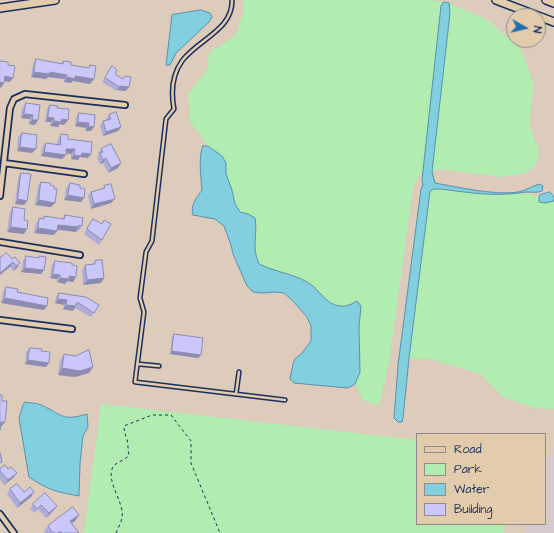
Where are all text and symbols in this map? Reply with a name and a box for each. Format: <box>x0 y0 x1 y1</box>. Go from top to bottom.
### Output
north arrow <box>506 8 546 48</box>
text: N <box>529 25 545 34</box>
legend <box>416 433 546 525</box>
text: Road <box>454 441 482 458</box>
text: Park <box>454 461 482 478</box>
text: Water <box>454 481 489 498</box>
text: Building <box>454 501 492 518</box>

